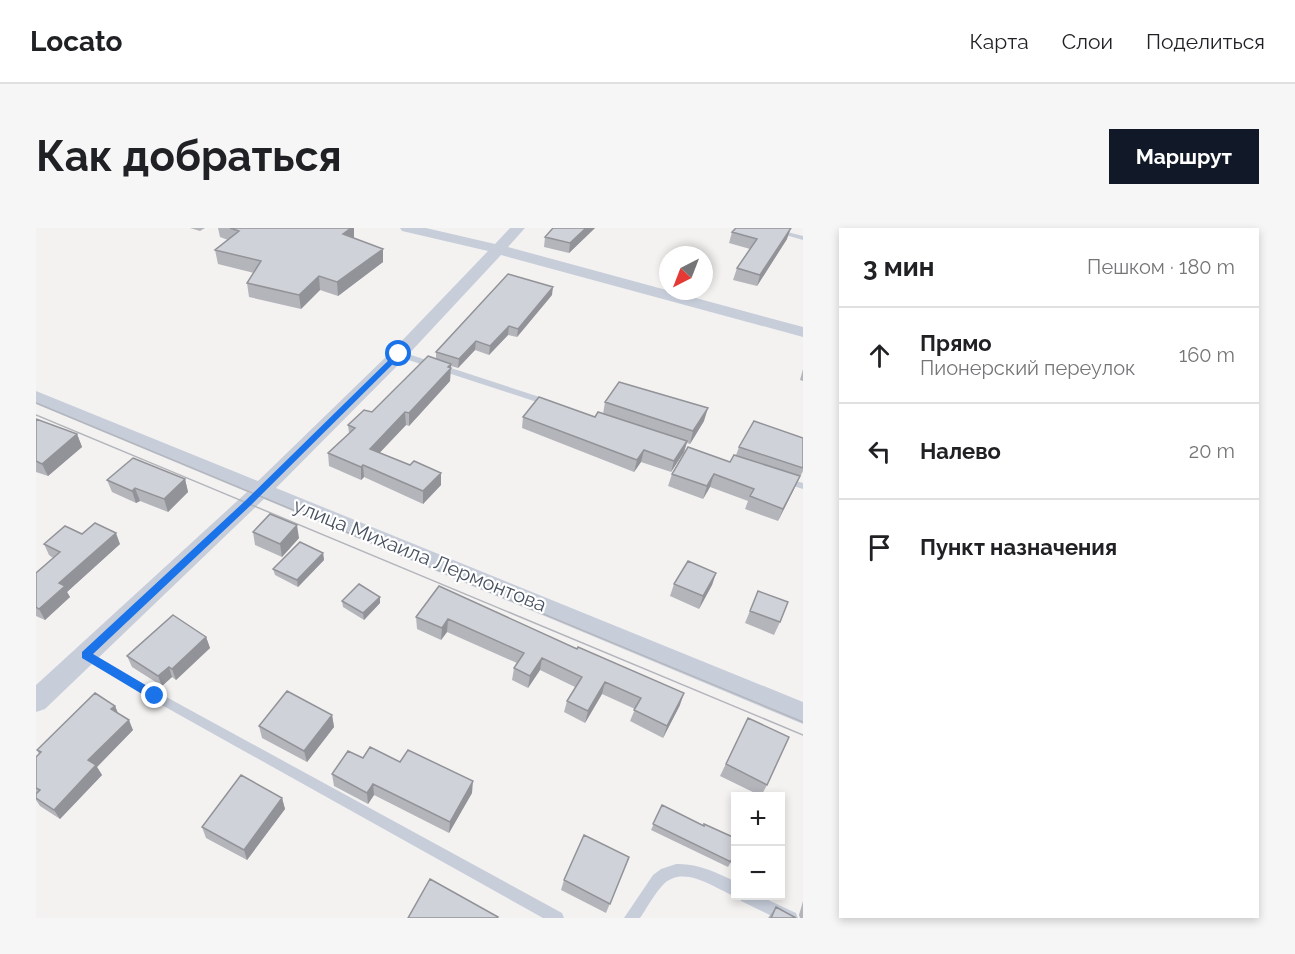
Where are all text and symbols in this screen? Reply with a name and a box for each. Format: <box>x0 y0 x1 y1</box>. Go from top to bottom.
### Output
text: Locato <box>30 25 122 58</box>
text: Карта <box>970 29 1029 54</box>
text: Слои <box>1062 29 1113 54</box>
text: Поделиться <box>1146 29 1265 54</box>
button: Маршрут <box>1109 129 1259 184</box>
text: Как добраться <box>36 132 342 181</box>
north arrow <box>659 246 713 300</box>
text: 3 мин <box>863 252 934 282</box>
text: Пешком · 180 m <box>1087 255 1235 279</box>
text: Прямо <box>920 330 992 356</box>
icon: ahead <box>863 339 896 372</box>
route start <box>385 340 411 366</box>
text: 160 m <box>1179 343 1235 367</box>
text: Пионерский переулок <box>920 356 1135 380</box>
icon: left <box>863 435 896 468</box>
text: Налево <box>920 438 1001 464</box>
text: 20 m <box>1189 439 1235 463</box>
street label: улица Михаила Лермонтова <box>290 493 550 617</box>
icon: arrive <box>863 531 896 564</box>
text: Пункт назначения <box>920 534 1117 560</box>
route end <box>141 682 167 708</box>
map controls <box>731 792 785 900</box>
button: + <box>731 792 785 846</box>
button: − <box>731 846 785 900</box>

